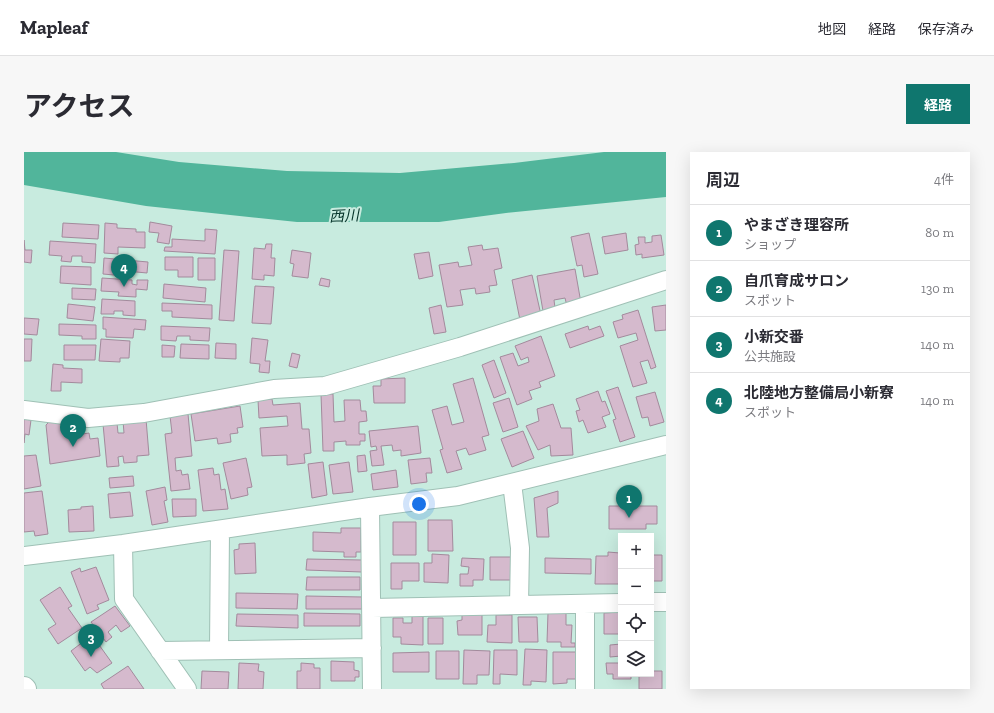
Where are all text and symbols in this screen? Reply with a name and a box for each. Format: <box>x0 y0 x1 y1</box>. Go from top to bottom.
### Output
text: Mapleaf <box>20 16 88 39</box>
text: 地図 <box>818 21 846 38</box>
text: 経路 <box>868 21 896 38</box>
text: 保存済み <box>918 21 974 38</box>
button: 経路 <box>906 84 970 124</box>
text: アクセス <box>24 90 135 123</box>
text: 周辺 <box>706 170 740 190</box>
text: 4件 <box>934 172 954 187</box>
water label: 西川 <box>329 206 361 226</box>
text: やまざき理容所 <box>744 216 849 234</box>
text: 1 <box>716 225 722 240</box>
text: 80 m <box>925 225 954 240</box>
text: ショップ <box>744 237 796 252</box>
pin: 4 <box>111 254 137 287</box>
text: 自爪育成サロン <box>744 272 849 290</box>
text: 2 <box>716 281 722 296</box>
text: 130 m <box>921 281 954 296</box>
text: スポット <box>744 293 796 308</box>
text: 小新交番 <box>744 328 804 346</box>
text: 3 <box>716 337 722 352</box>
text: 140 m <box>920 337 954 352</box>
text: 公共施設 <box>744 349 796 364</box>
text: 北陸地方整備局小新寮 <box>744 384 894 402</box>
text: 4 <box>715 393 723 408</box>
text: 140 m <box>920 393 954 408</box>
text: スポット <box>744 405 796 420</box>
pin: 2 <box>60 414 86 447</box>
pin: 1 <box>616 485 642 518</box>
your location <box>409 494 429 514</box>
map controls <box>618 533 654 677</box>
button: + <box>618 533 654 569</box>
button: − <box>618 569 654 605</box>
button: locate <box>618 605 654 641</box>
pin: 3 <box>78 624 104 657</box>
button: layers <box>618 641 654 677</box>

